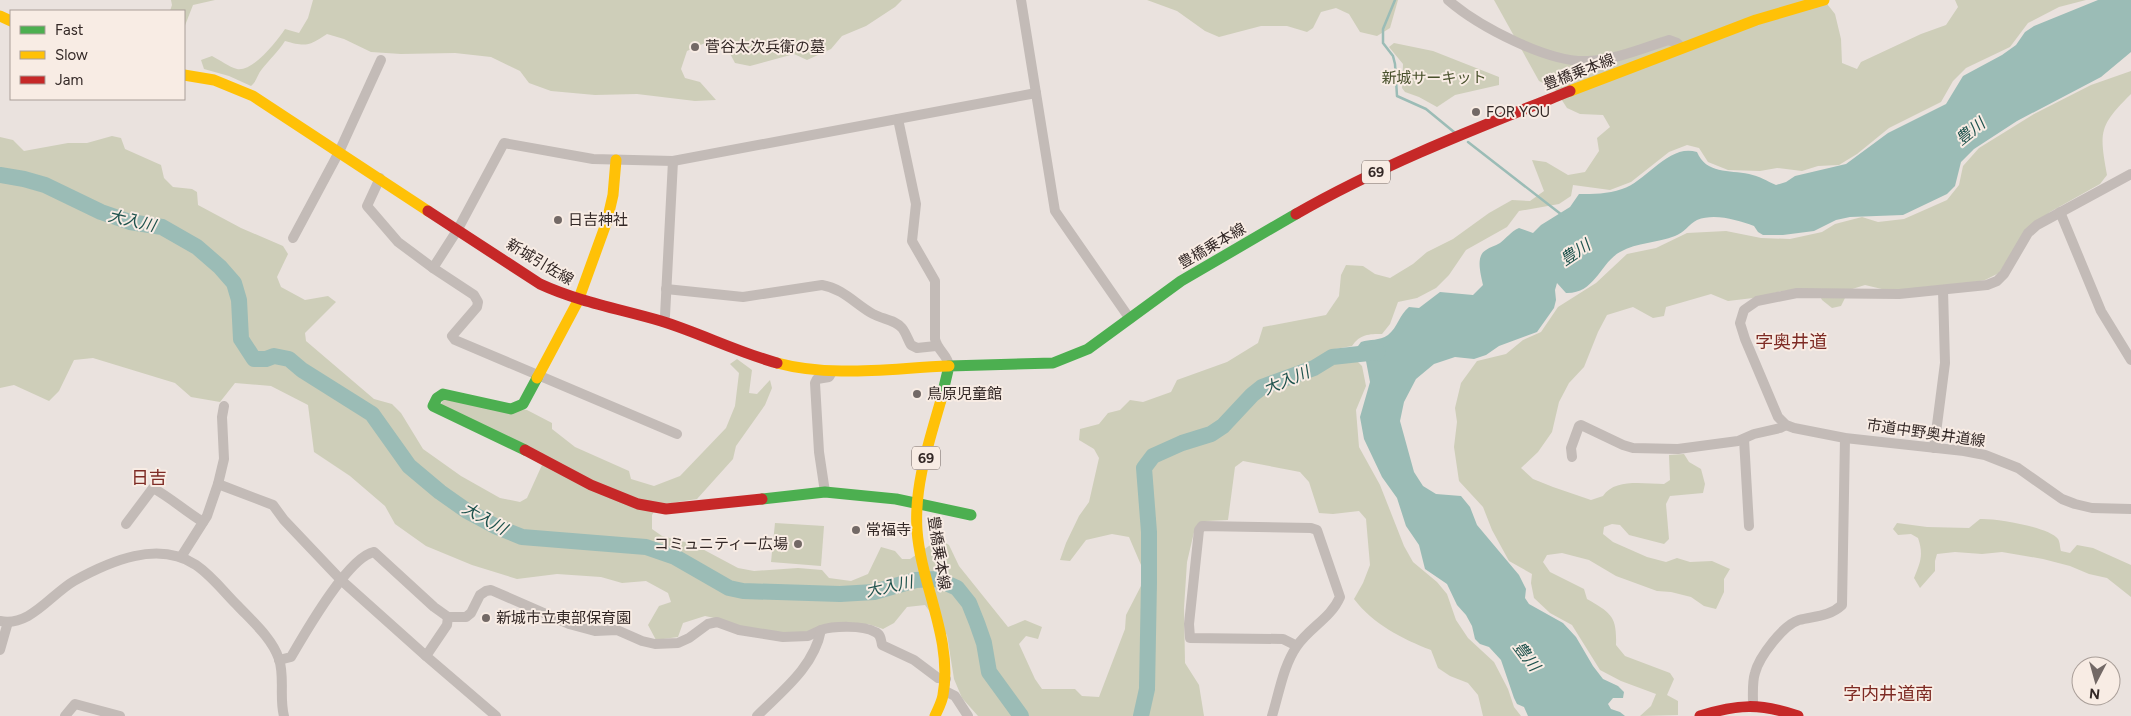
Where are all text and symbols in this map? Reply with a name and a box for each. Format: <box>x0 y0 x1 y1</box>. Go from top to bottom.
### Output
legend <box>10 10 185 100</box>
text: Fast <box>55 21 84 39</box>
place label: 菅谷太次兵衛の墓 <box>705 38 825 56</box>
marker: 菅谷太次兵衛の墓 <box>689 41 701 53</box>
text: Slow <box>55 46 88 64</box>
street label: 豊橋乗本線 <box>1541 50 1617 94</box>
park label: 新城サーキット <box>1381 69 1487 87</box>
text: Jam <box>55 71 83 89</box>
place label: FOR YOU <box>1486 103 1550 121</box>
marker: FOR YOU <box>1470 106 1482 118</box>
water label: 豊川 <box>1952 113 1990 149</box>
road number: 69 <box>1362 160 1390 183</box>
water label: 大入川 <box>106 206 159 236</box>
place label: 日吉神社 <box>568 211 628 229</box>
marker: 日吉神社 <box>552 214 564 226</box>
street label: 豊橋乗本線 <box>1175 219 1249 273</box>
water label: 豊川 <box>1557 234 1596 269</box>
street label: 新城引佐線 <box>503 235 577 289</box>
district label: 字奥井道 <box>1755 331 1827 353</box>
water label: 大入川 <box>1260 362 1314 399</box>
place label: 鳥原児童館 <box>927 385 1002 403</box>
marker: 鳥原児童館 <box>911 388 923 400</box>
street label: 市道中野奥井道線 <box>1865 416 1987 450</box>
road number: 69 <box>912 446 940 469</box>
district label: 日吉 <box>131 467 167 489</box>
water label: 大入川 <box>459 498 512 539</box>
street label: 豊橋乗本線 <box>924 515 954 591</box>
place label: 常福寺 <box>866 521 911 539</box>
marker: 常福寺 <box>850 524 862 536</box>
place label: コミュニティー広場 <box>654 535 788 553</box>
marker: コミュニティー広場 <box>792 538 804 550</box>
water label: 大入川 <box>864 572 917 601</box>
place label: 新城市立東部保育園 <box>496 609 631 627</box>
marker: 新城市立東部保育園 <box>480 612 492 624</box>
water label: 豊川 <box>1509 638 1545 676</box>
north arrow <box>2071 656 2121 706</box>
district label: 字内井道南 <box>1843 683 1933 705</box>
text: N <box>2088 684 2101 702</box>

